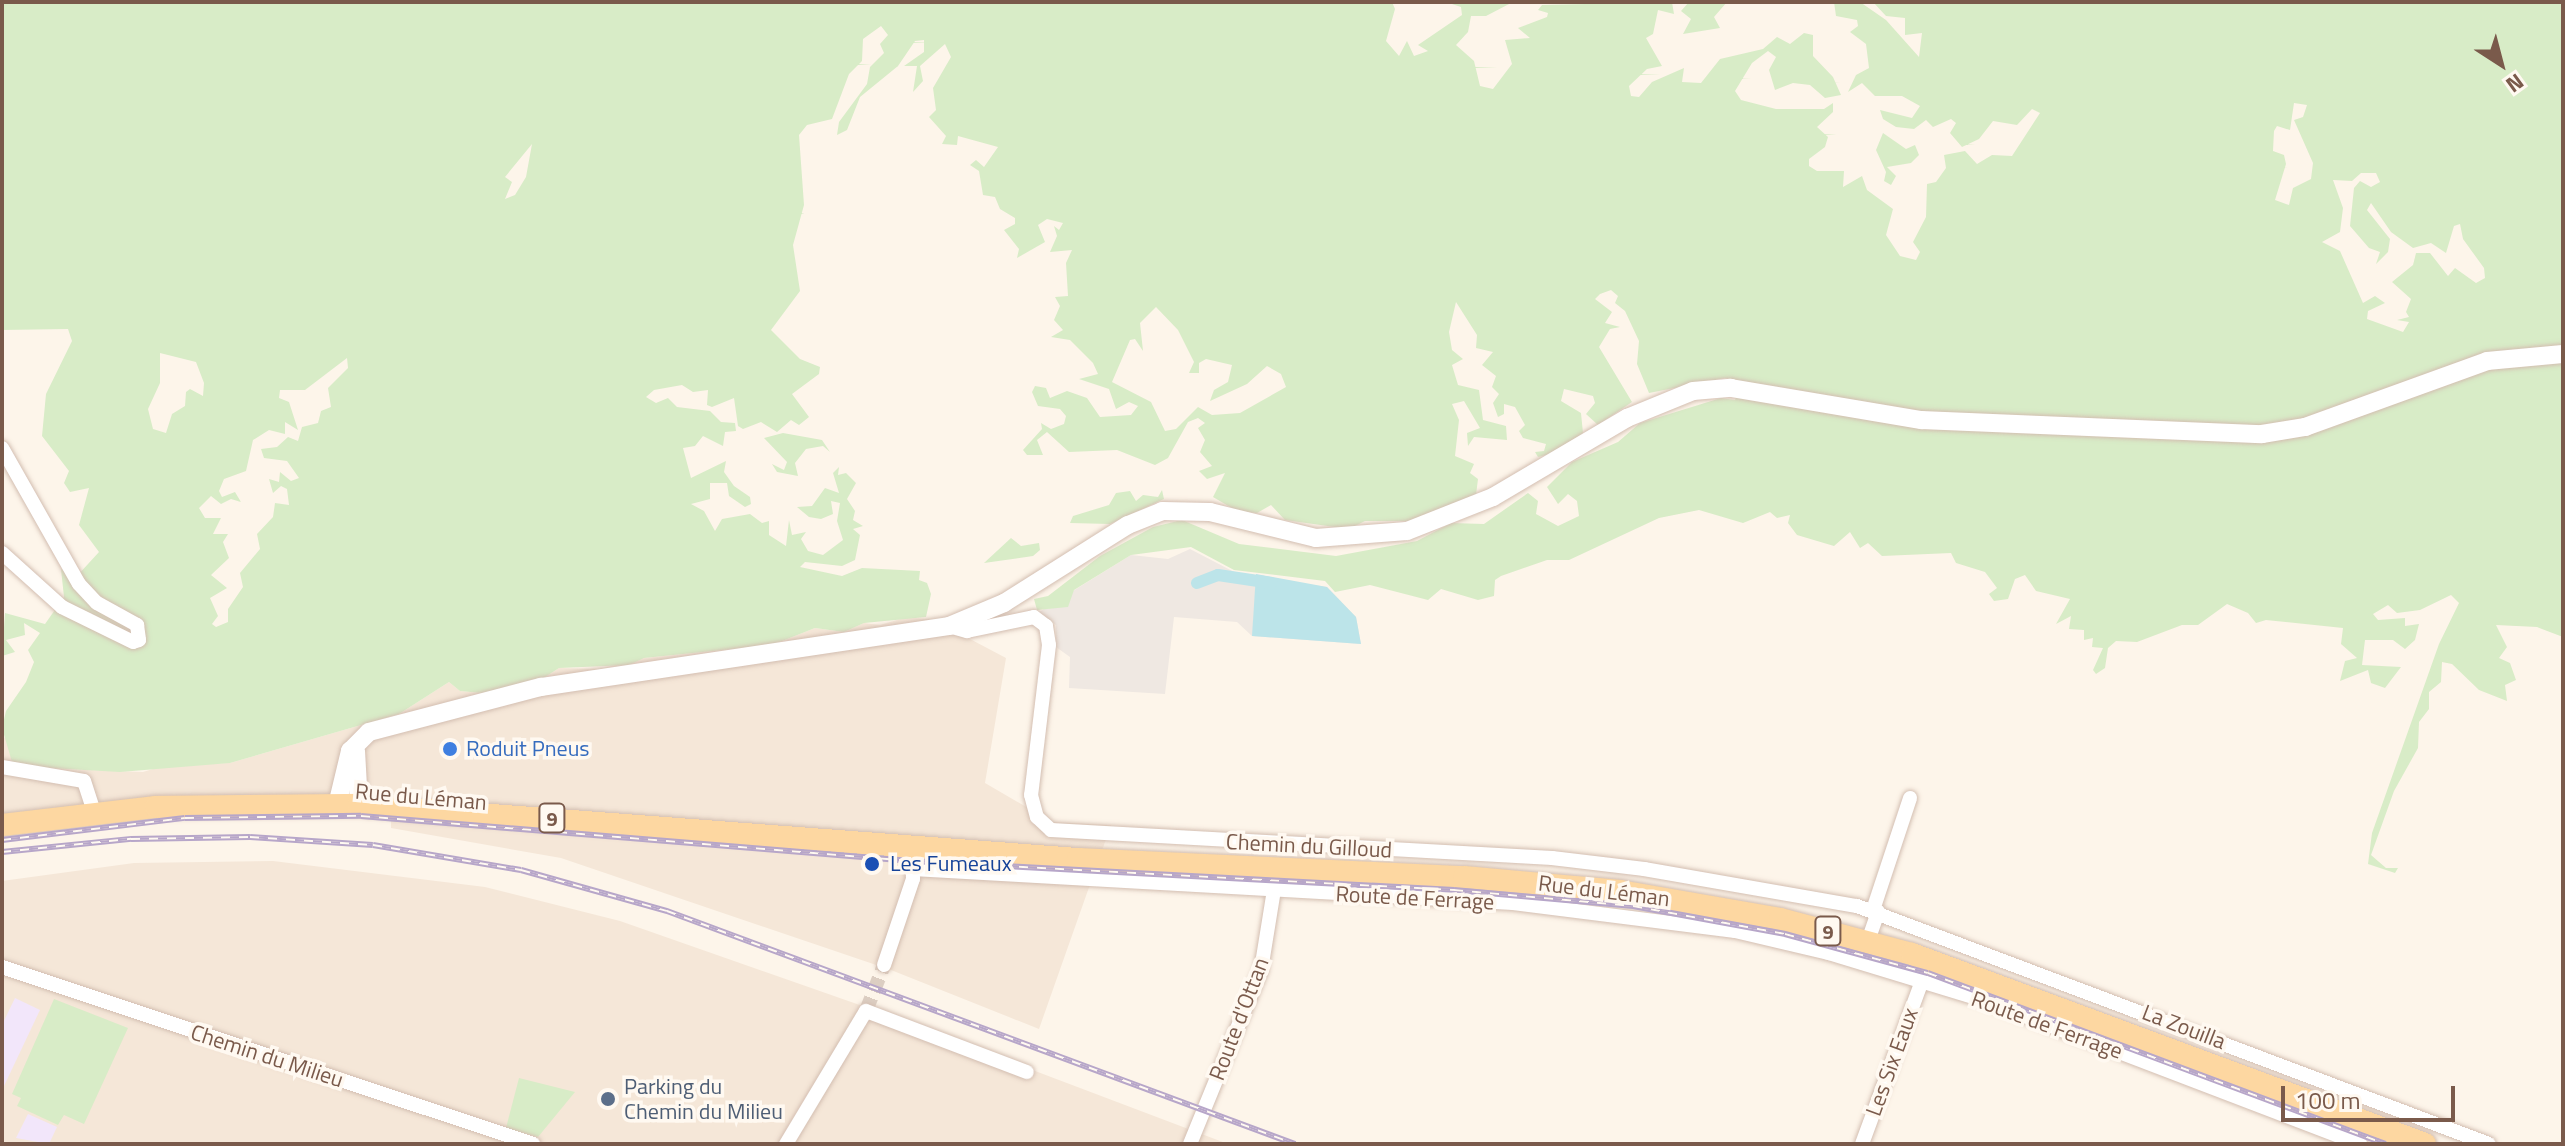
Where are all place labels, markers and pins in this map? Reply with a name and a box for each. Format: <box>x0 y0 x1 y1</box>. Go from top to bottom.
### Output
place label: Roduit Pneus <box>466 736 590 762</box>
marker: Roduit Pneus <box>441 740 459 758</box>
place label: Les Fumeaux <box>890 851 1012 877</box>
marker: Les Fumeaux <box>861 853 883 875</box>
place label: Parking du Chemin du Milieu <box>624 1073 783 1124</box>
marker: Parking du Chemin du Milieu <box>599 1090 617 1108</box>

